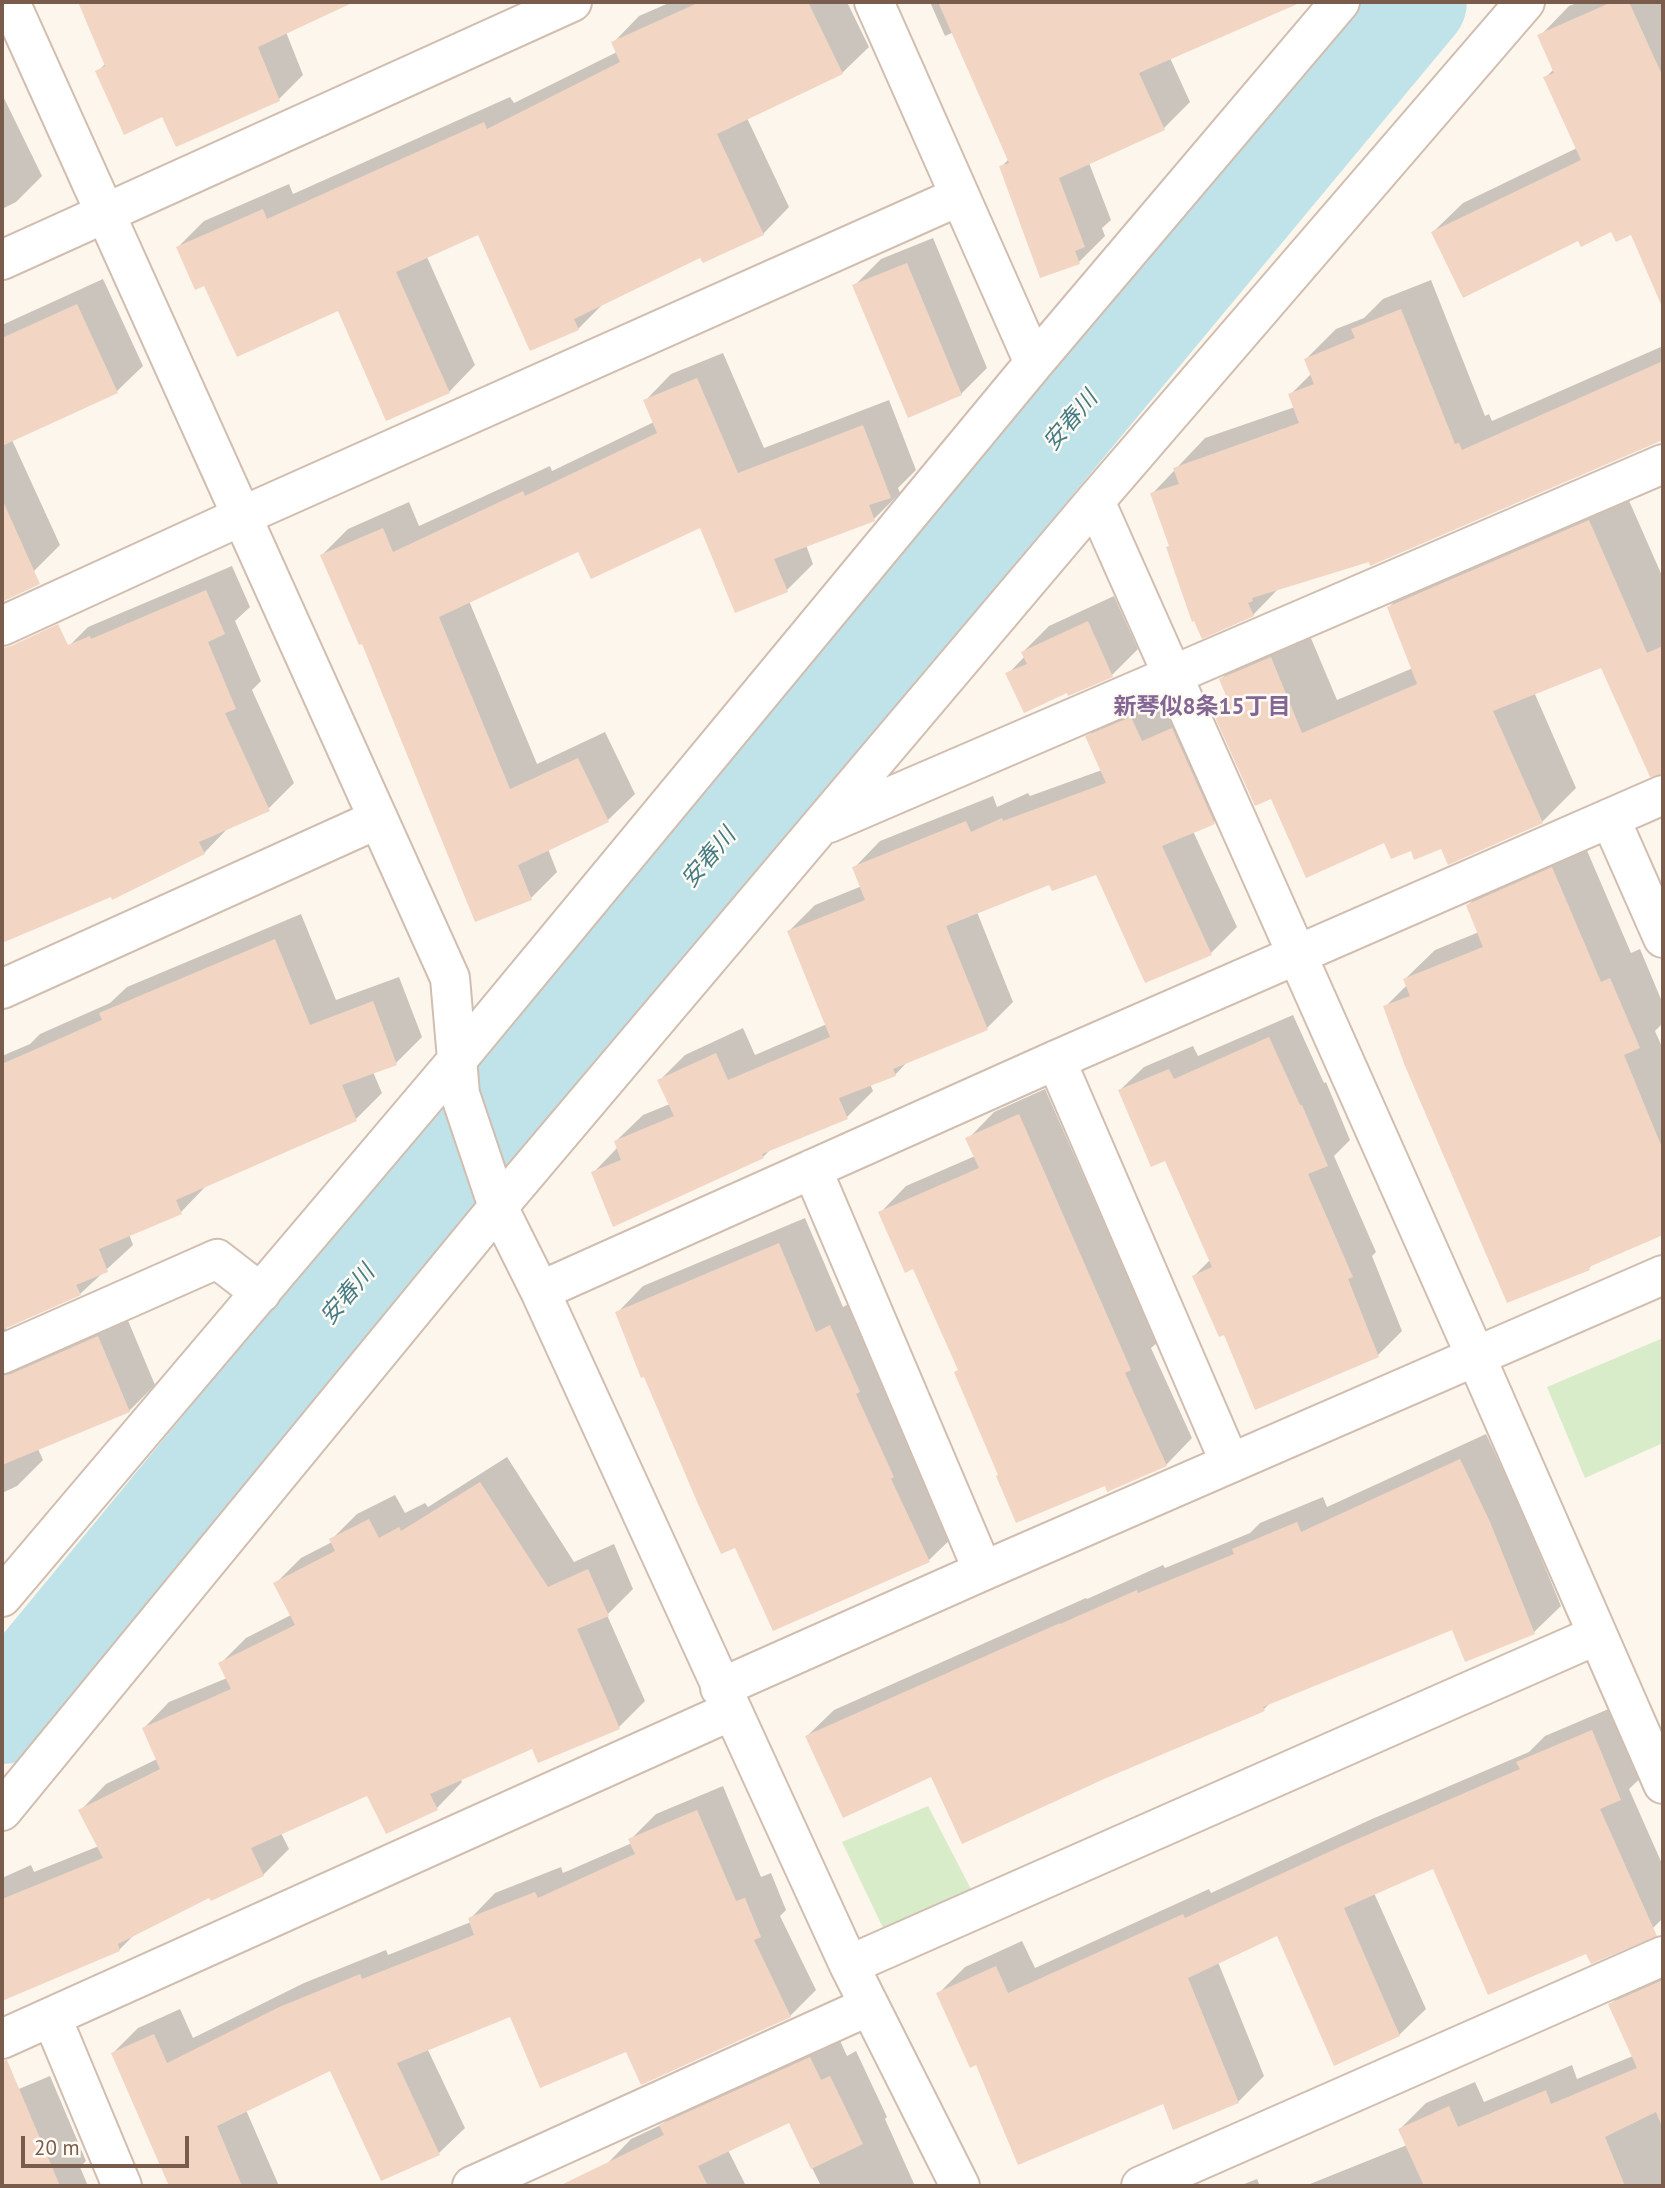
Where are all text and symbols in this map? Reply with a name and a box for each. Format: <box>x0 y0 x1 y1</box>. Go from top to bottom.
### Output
water label: 安春川 <box>1038 386 1104 456</box>
district label: 新琴似8条15丁目 <box>1113 693 1291 721</box>
water label: 安春川 <box>676 823 742 893</box>
water label: 安春川 <box>315 1260 381 1330</box>
scale bar <box>24 2122 192 2166</box>
text: 20 m <box>34 2134 80 2161</box>

